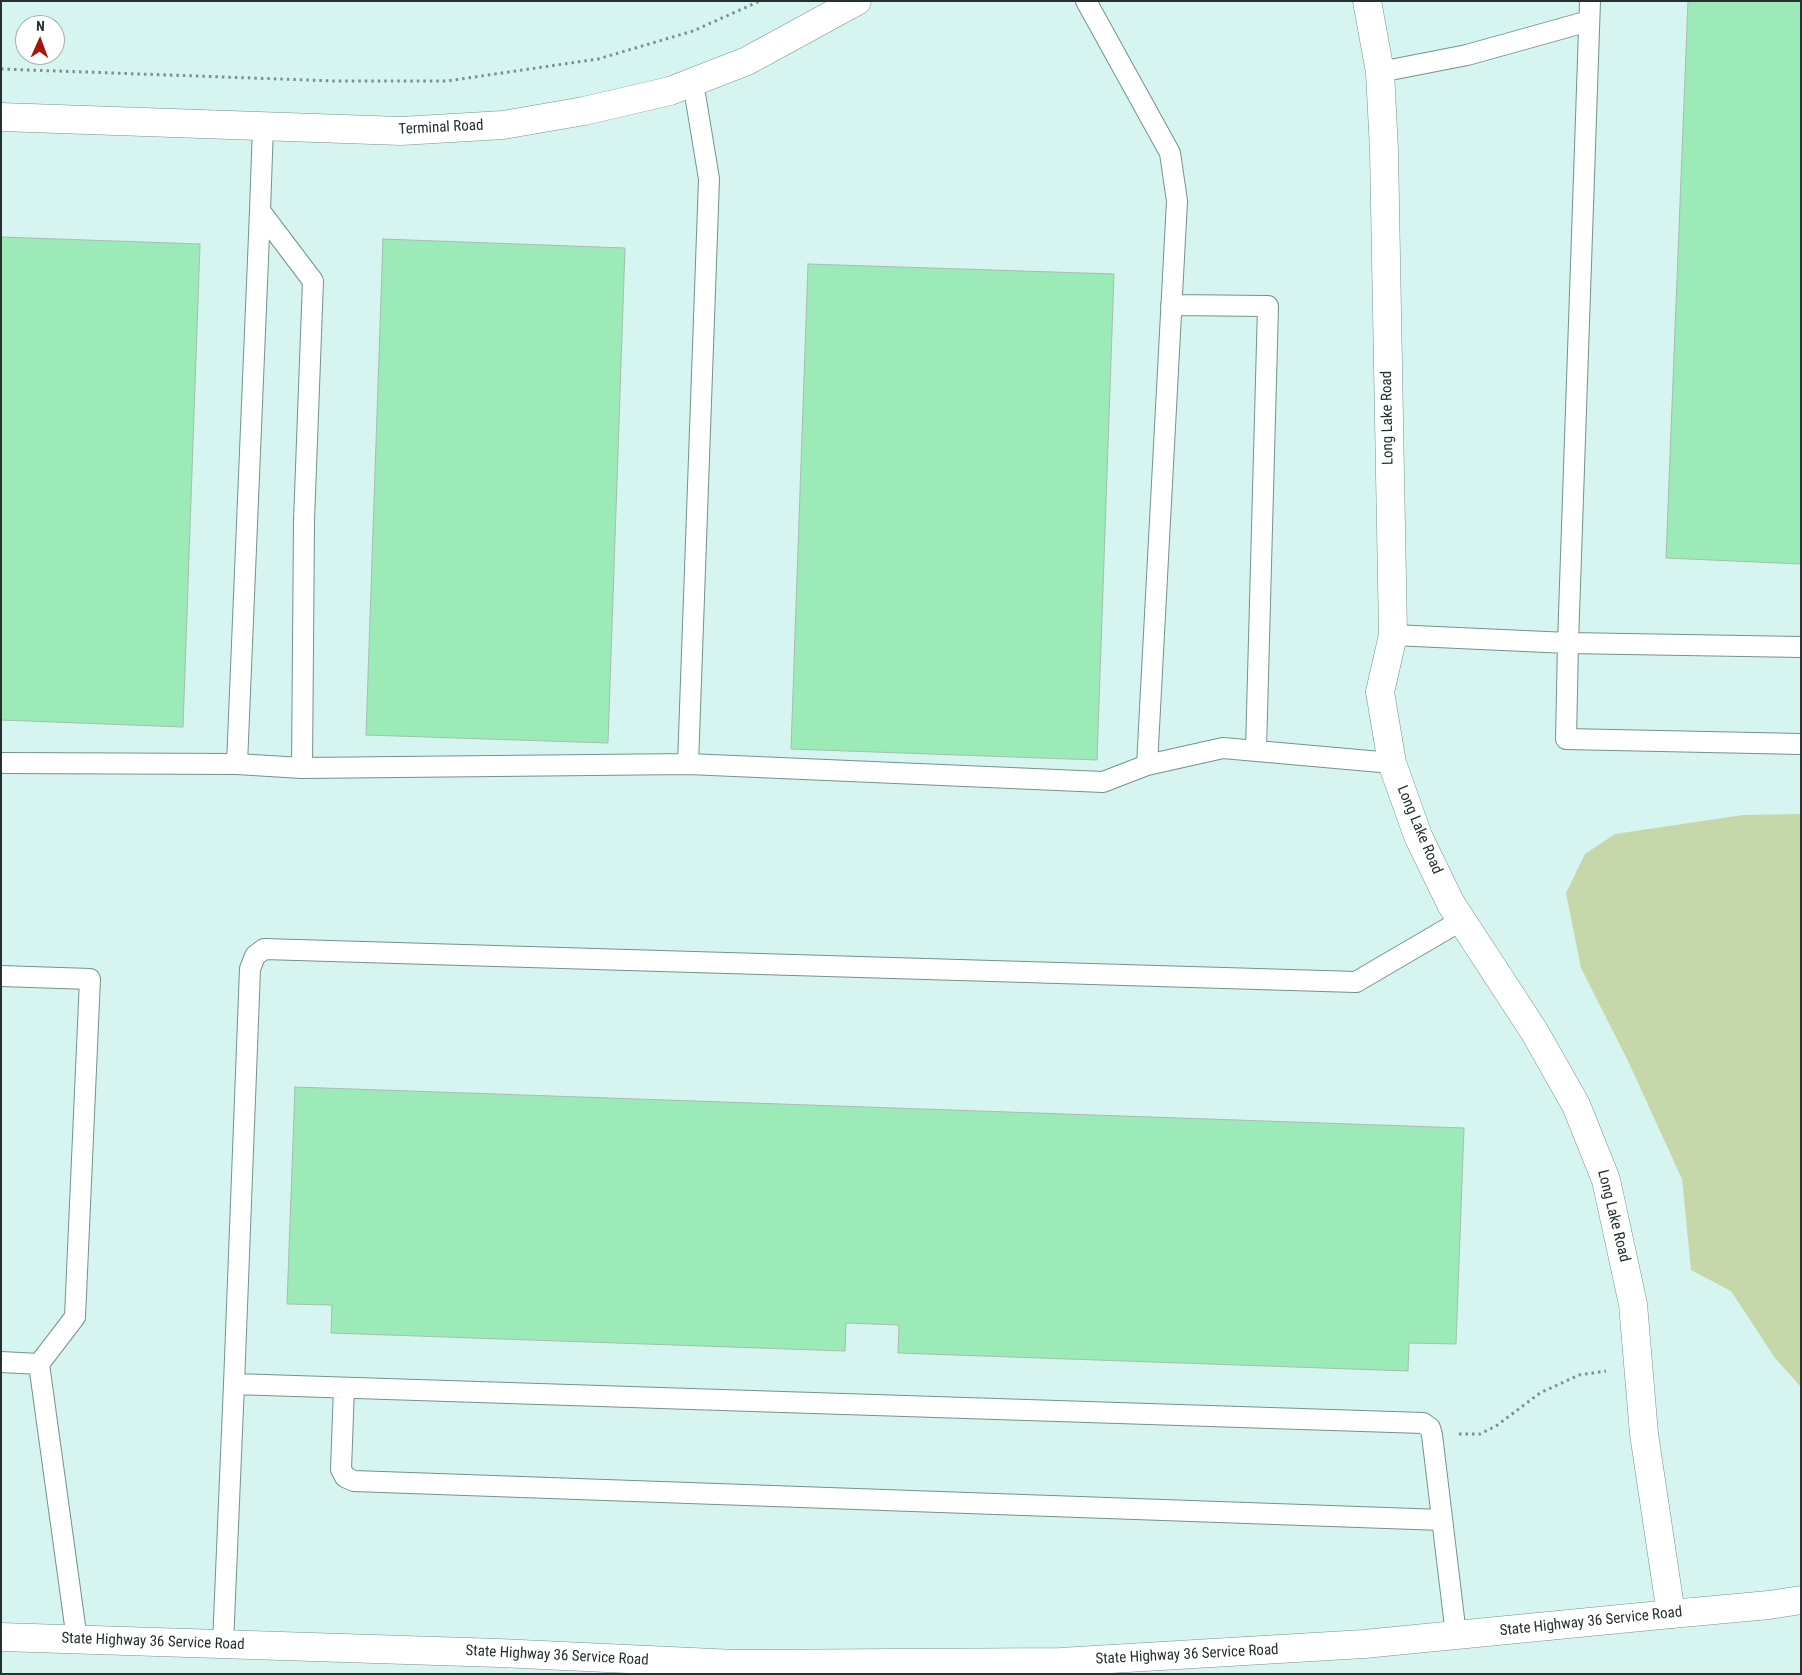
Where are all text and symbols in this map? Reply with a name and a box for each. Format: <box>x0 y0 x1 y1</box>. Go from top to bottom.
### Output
north arrow <box>15 15 65 65</box>
text: N <box>36 18 45 34</box>
street label: Terminal Road <box>398 117 484 139</box>
street label: Long Lake Road <box>1378 371 1398 465</box>
street label: Long Lake Road <box>1392 783 1446 877</box>
street label: Long Lake Road <box>1593 1168 1633 1264</box>
street label: State Highway 36 Service Road <box>1499 1603 1683 1641</box>
street label: State Highway 36 Service Road <box>61 1630 245 1654</box>
street label: State Highway 36 Service Road <box>1095 1641 1279 1669</box>
street label: State Highway 36 Service Road <box>465 1642 649 1670</box>

